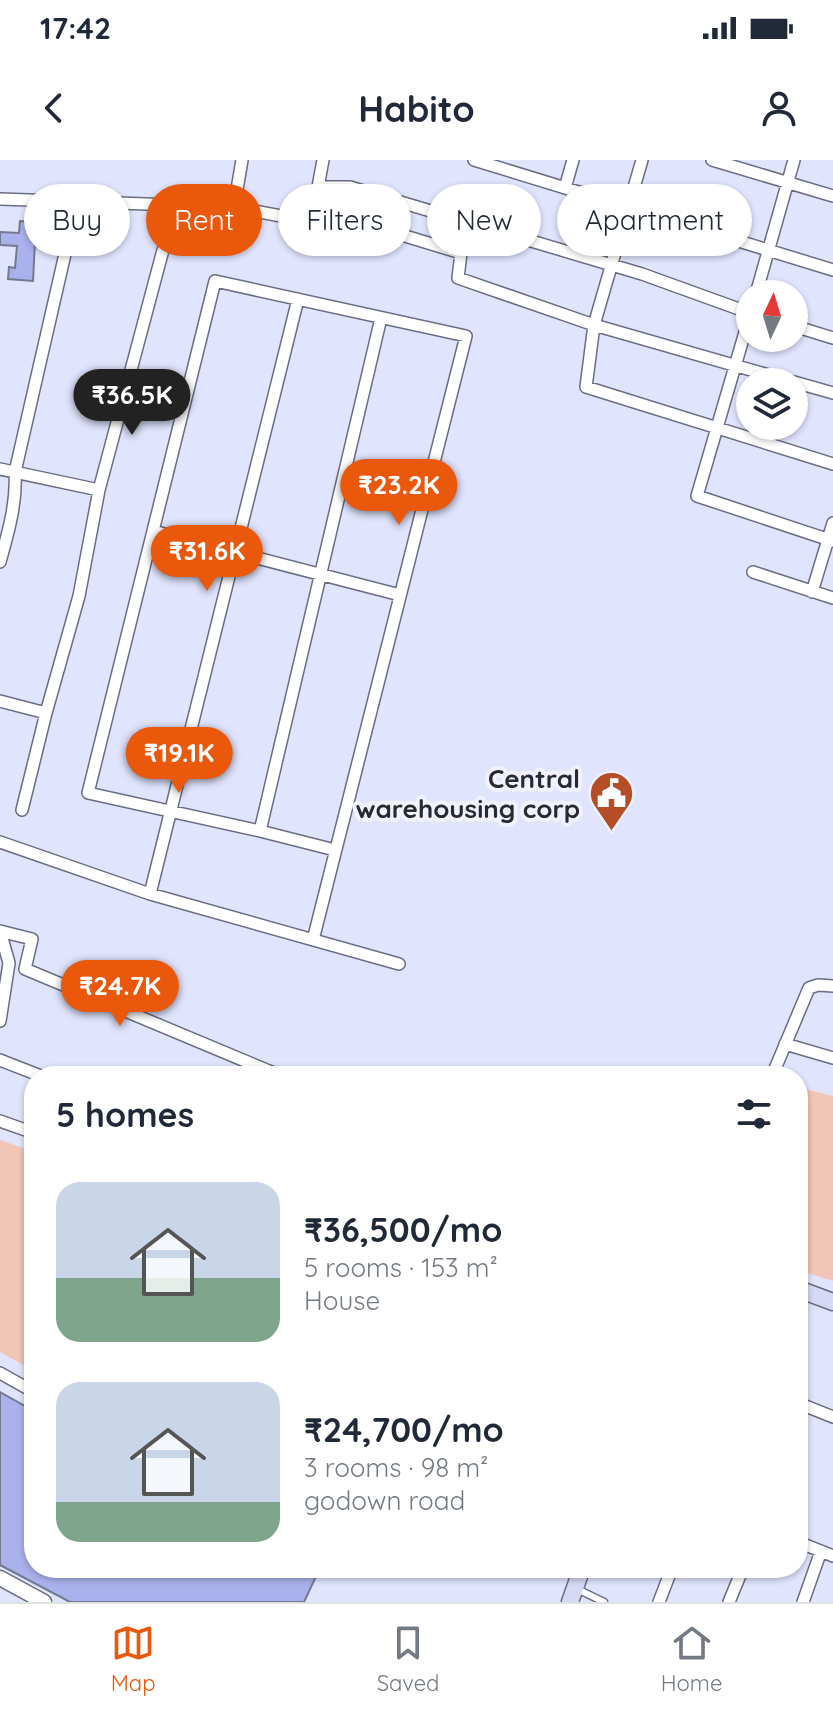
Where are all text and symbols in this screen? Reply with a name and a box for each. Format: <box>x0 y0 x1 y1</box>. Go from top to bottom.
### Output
text: 17:42 <box>40 9 111 47</box>
icon: back <box>32 86 76 130</box>
text: Habito <box>358 86 475 131</box>
icon: person <box>757 86 801 130</box>
chip: Buy <box>24 184 130 256</box>
chip: Rent <box>146 184 262 256</box>
chip: Filters <box>278 184 411 256</box>
chip: New <box>427 184 541 256</box>
chip: Apartment <box>557 184 752 256</box>
north arrow <box>736 280 808 352</box>
map controls <box>736 280 808 440</box>
button: layers <box>736 368 808 440</box>
pin: ₹36.5K <box>67 369 197 437</box>
text: ₹36.5K <box>91 378 173 411</box>
pin: ₹23.2K <box>334 459 464 527</box>
text: ₹23.2K <box>358 468 440 501</box>
pin: ₹31.6K <box>142 525 272 593</box>
text: ₹31.6K <box>169 534 245 567</box>
pin: ₹19.1K <box>114 727 244 795</box>
text: ₹19.1K <box>144 736 214 769</box>
place label: Central warehousing corp <box>355 762 580 825</box>
public building icon: Central warehousing corp <box>587 770 635 833</box>
pin: ₹24.7K <box>55 960 185 1028</box>
text: ₹24.7K <box>79 969 161 1002</box>
icon: filters <box>732 1092 776 1136</box>
text: 5 homes <box>56 1093 194 1136</box>
text: ₹36,500/mo <box>304 1208 502 1251</box>
icon: home <box>120 1214 216 1310</box>
text: 5 rooms · 153 m² <box>304 1251 498 1284</box>
text: House <box>304 1284 380 1317</box>
text: ₹24,700/mo <box>304 1408 504 1451</box>
icon: home <box>120 1414 216 1510</box>
text: 3 rooms · 98 m² <box>304 1451 488 1484</box>
text: godown road <box>304 1484 465 1517</box>
tab: Map <box>111 1621 155 1697</box>
tab: Saved <box>377 1621 439 1697</box>
tab: Home <box>661 1621 722 1697</box>

